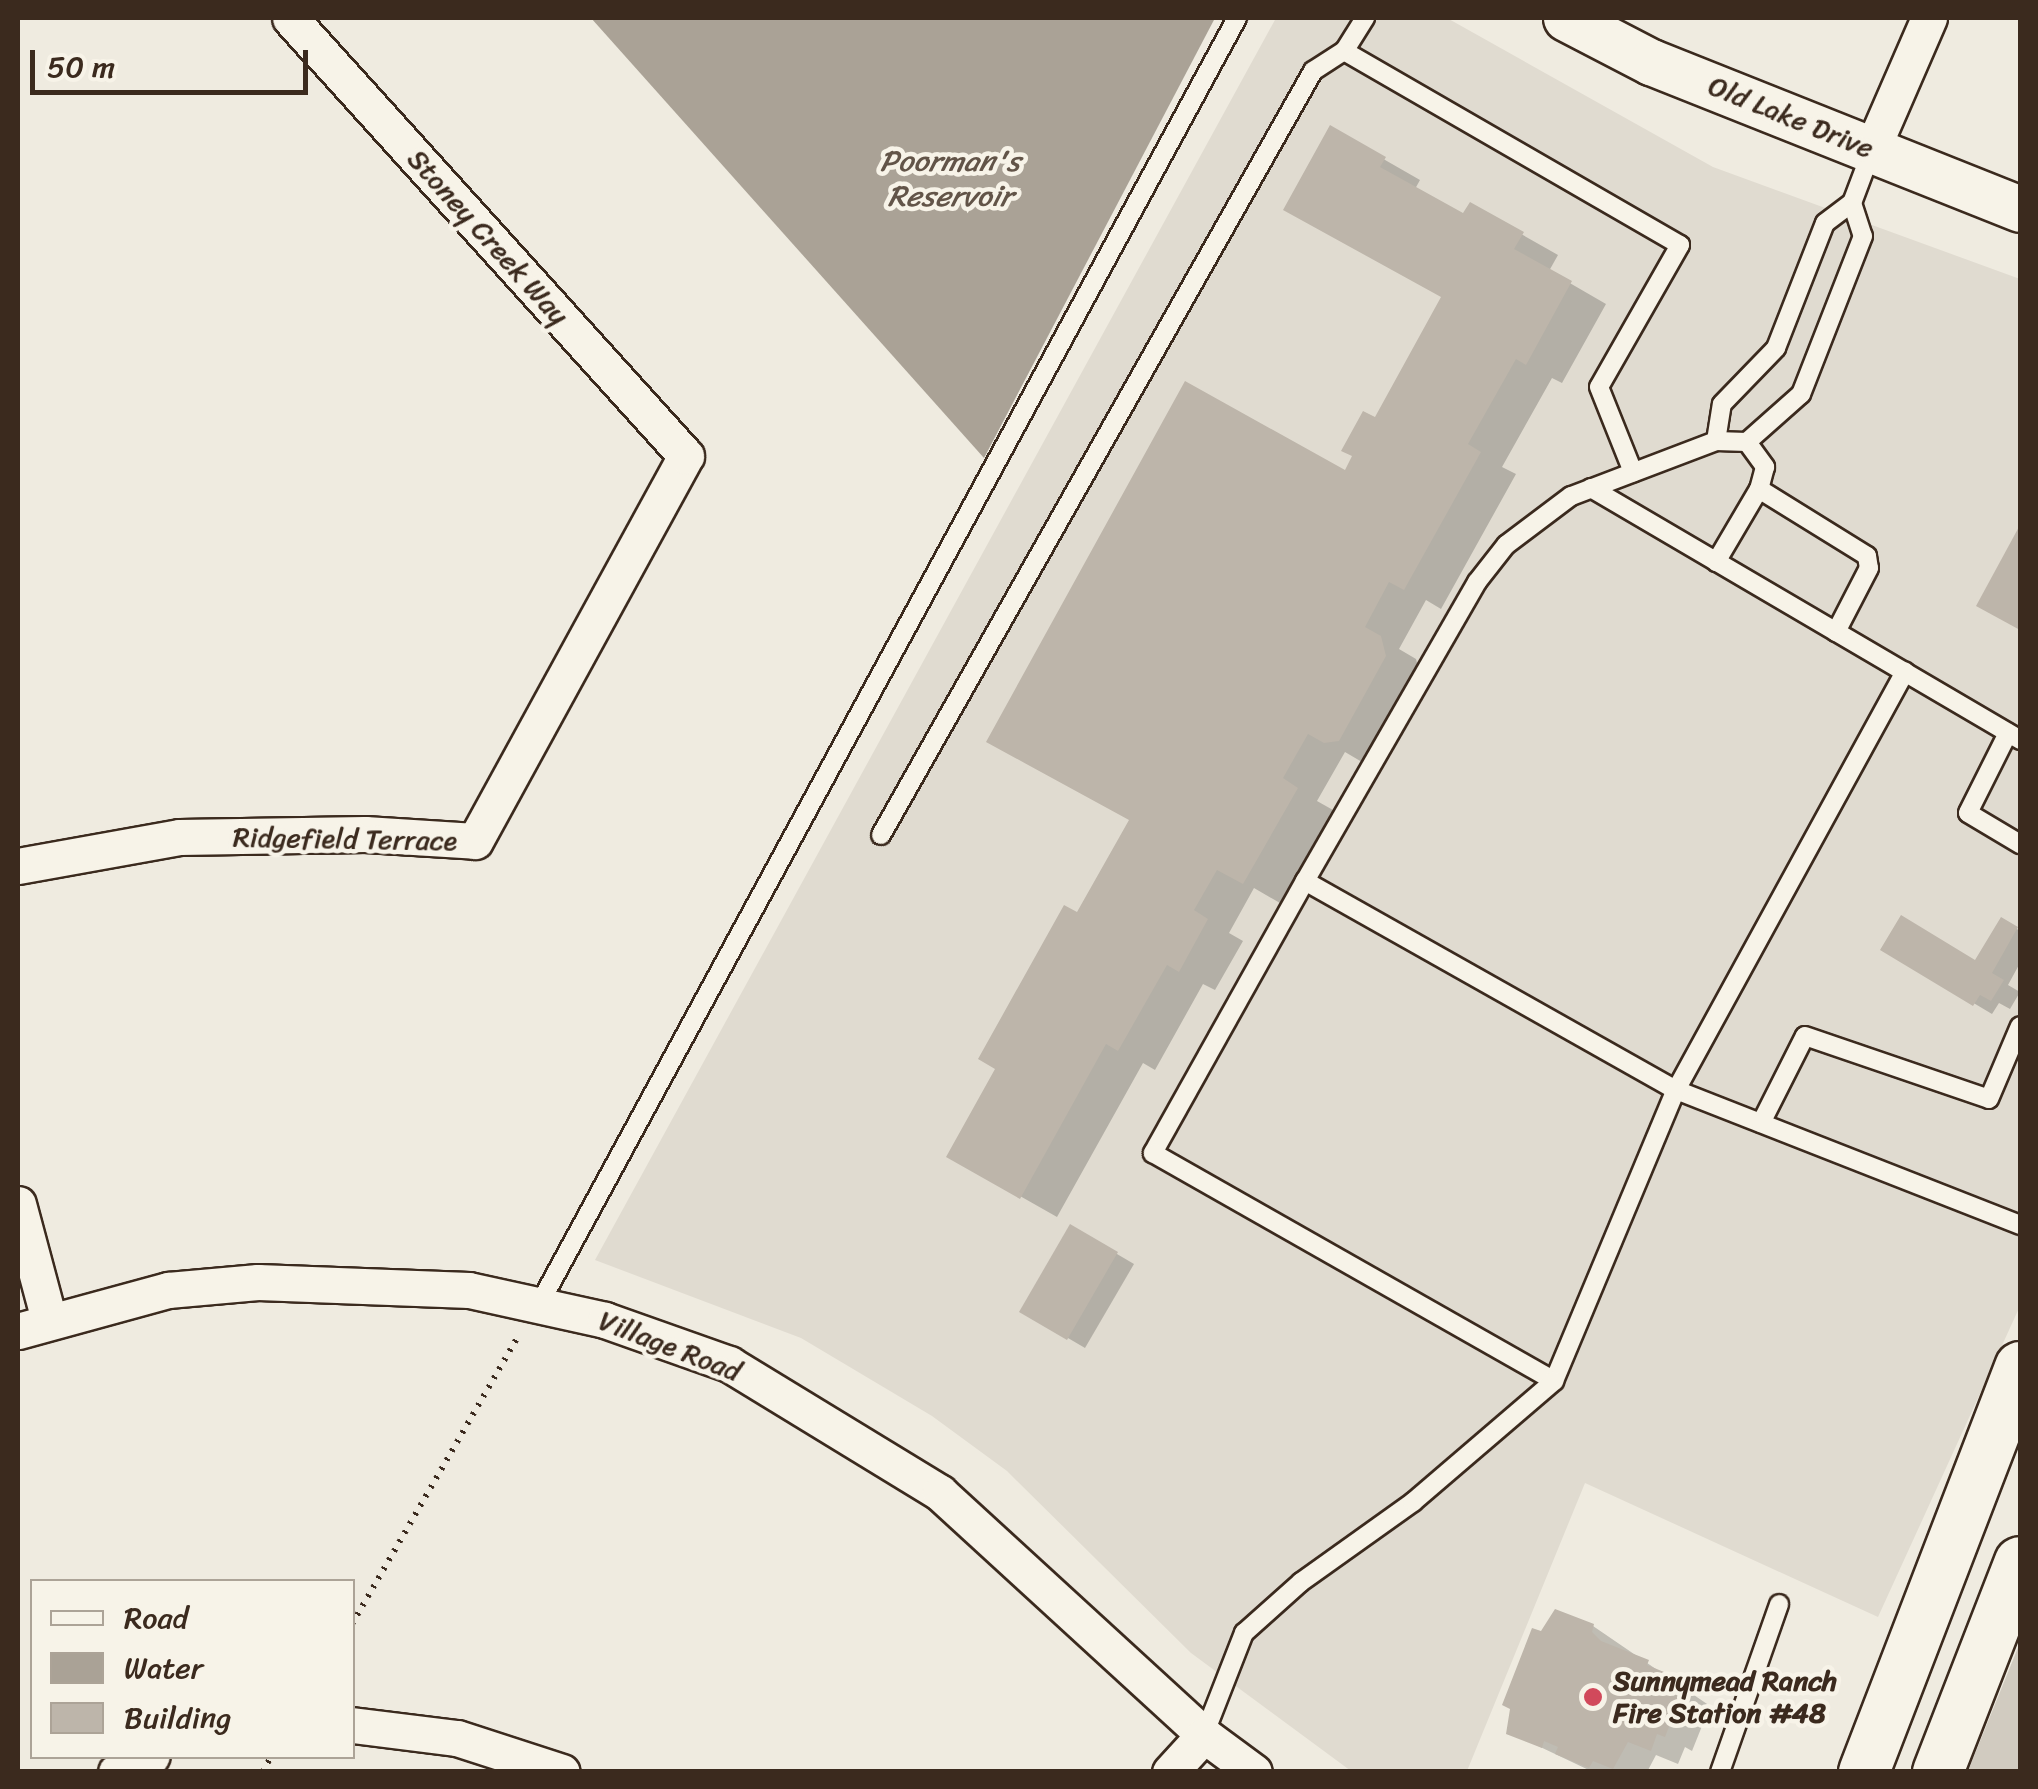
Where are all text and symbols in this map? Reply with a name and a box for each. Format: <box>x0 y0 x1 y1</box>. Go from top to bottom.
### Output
scale bar <box>35 30 312 92</box>
text: 50 m <box>47 40 115 94</box>
street label: Old Lake Drive <box>1704 69 1878 165</box>
street label: Stoney Creek Way <box>400 142 576 332</box>
water label: Poorman's Reservoir <box>880 143 1020 214</box>
street label: Ridgefield Terrace <box>233 820 457 858</box>
street label: Village Road <box>594 1304 746 1388</box>
legend <box>30 1579 355 1759</box>
text: Road <box>124 1591 188 1645</box>
text: Water <box>124 1641 203 1695</box>
place label: Sunnymead Ranch Fire Station #48 <box>1613 1664 1837 1730</box>
marker: Sunnymead Ranch Fire Station #48 <box>1582 1686 1604 1708</box>
text: Building <box>124 1691 231 1745</box>

